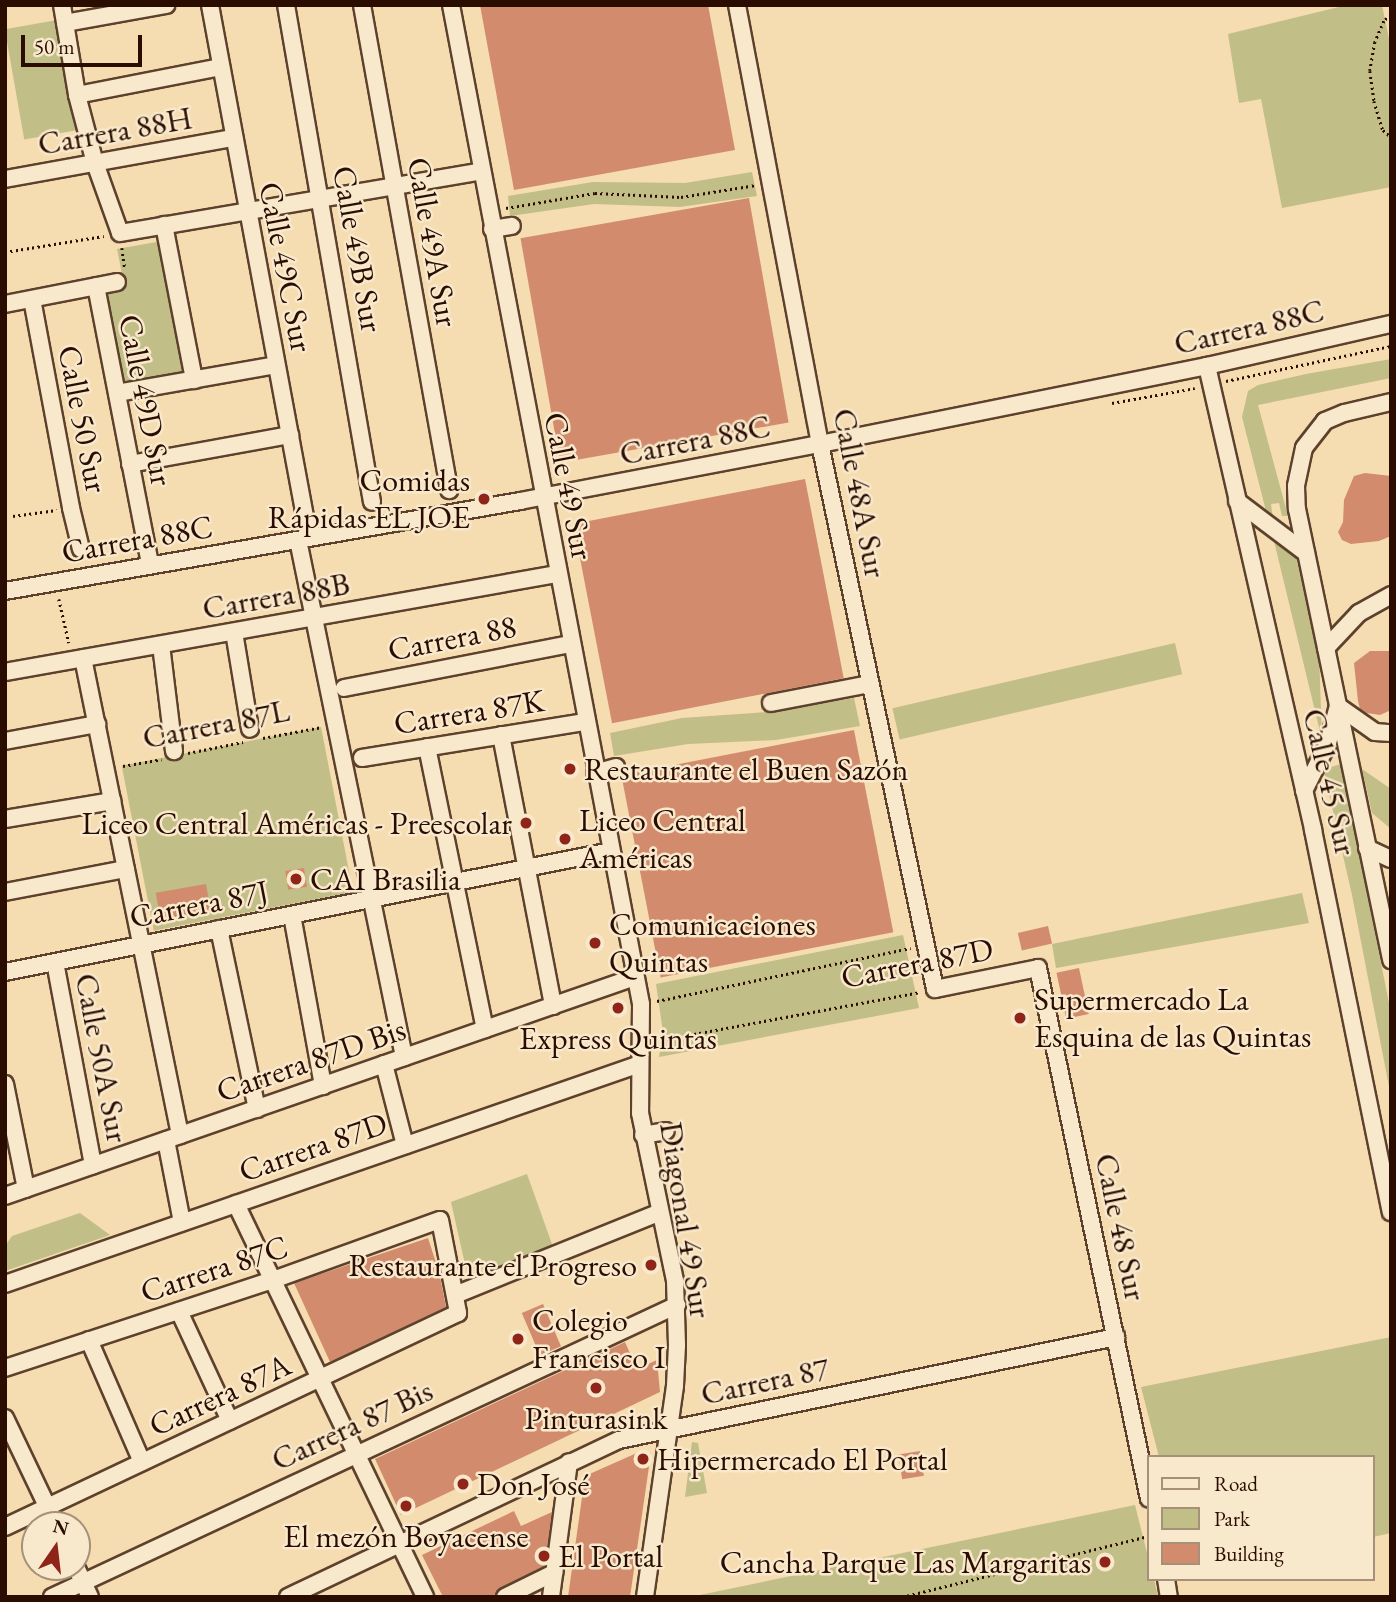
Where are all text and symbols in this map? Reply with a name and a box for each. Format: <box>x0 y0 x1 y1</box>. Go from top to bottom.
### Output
scale bar <box>24 21 145 65</box>
text: 50 m <box>34 33 75 60</box>
street label: Carrera 88H <box>35 99 195 163</box>
street label: Calle 49A Sur <box>399 154 467 330</box>
street label: Calle 49B Sur <box>324 163 392 335</box>
street label: Calle 49C Sur <box>251 179 321 355</box>
street label: Carrera 88C <box>1170 291 1328 363</box>
street label: Calle 49D Sur <box>111 311 181 489</box>
street label: Calle 50 Sur <box>50 342 116 496</box>
street label: Calle 48A Sur <box>825 405 895 581</box>
street label: Carrera 88C <box>616 407 774 473</box>
street label: Calle 49 Sur <box>536 409 602 563</box>
place label: Comidas Rápidas EL JOE <box>268 462 470 537</box>
marker: Comidas Rápidas EL JOE <box>476 491 492 507</box>
street label: Carrera 88C <box>59 507 215 571</box>
street label: Carrera 88B <box>199 564 353 628</box>
street label: Carrera 88 <box>385 607 519 669</box>
street label: Carrera 87K <box>391 681 547 743</box>
street label: Carrera 87L <box>139 691 293 757</box>
street label: Calle 45 Sur <box>1295 705 1365 859</box>
place label: Restaurante el Buen Sazón <box>584 750 908 788</box>
marker: Restaurante el Buen Sazón <box>562 761 578 777</box>
place label: Liceo Central Américas <box>579 802 746 877</box>
place label: Liceo Central Américas - Preescolar <box>82 804 512 842</box>
marker: Liceo Central Américas - Preescolar <box>518 815 534 831</box>
marker: Liceo Central Américas <box>557 831 573 847</box>
place label: CAI Brasilia <box>310 860 461 898</box>
marker: CAI Brasilia <box>288 871 304 887</box>
street label: Carrera 87J <box>126 872 272 936</box>
place label: Comunicaciones Quintas <box>609 906 816 981</box>
street label: Carrera 87D <box>838 929 996 997</box>
marker: Comunicaciones Quintas <box>587 935 603 951</box>
street label: Calle 50A Sur <box>67 970 137 1146</box>
place label: Supermercado La Esquina de las Quintas <box>1034 981 1311 1056</box>
marker: Express Quintas <box>610 1000 626 1016</box>
street label: Carrera 87D Bis <box>211 1010 411 1110</box>
marker: Supermercado La Esquina de las Quintas <box>1012 1010 1028 1026</box>
place label: Express Quintas <box>519 1019 717 1057</box>
street label: Carrera 87D <box>234 1104 392 1190</box>
street label: Diagonal 49 Sur <box>652 1119 720 1321</box>
street label: Calle 48 Sur <box>1087 1150 1155 1304</box>
street label: Carrera 87C <box>135 1227 293 1311</box>
place label: Restaurante el Progreso <box>348 1246 637 1284</box>
marker: Restaurante el Progreso <box>643 1257 659 1273</box>
place label: Colegio Francisco I <box>532 1302 665 1377</box>
marker: Colegio Francisco I <box>510 1331 526 1347</box>
street label: Carrera 87A <box>143 1345 297 1445</box>
street label: Carrera 87 <box>697 1349 833 1413</box>
street label: Carrera 87 Bis <box>265 1371 439 1479</box>
marker: Pinturasink <box>588 1380 604 1396</box>
place label: Pinturasink <box>525 1399 667 1437</box>
place label: Hipermercado El Portal <box>657 1440 948 1478</box>
marker: Hipermercado El Portal <box>635 1451 651 1467</box>
legend <box>1148 1455 1375 1581</box>
place label: Don José <box>477 1465 590 1503</box>
text: Road <box>1214 1470 1258 1497</box>
marker: Don José <box>455 1476 471 1492</box>
marker: El mezón Boyacense <box>398 1498 414 1514</box>
text: Park <box>1214 1505 1250 1532</box>
north arrow <box>21 1511 91 1581</box>
text: N <box>50 1513 71 1541</box>
place label: El mezón Boyacense <box>283 1517 529 1555</box>
place label: El Portal <box>558 1537 663 1575</box>
text: Building <box>1214 1540 1284 1567</box>
place label: Cancha Parque Las Margaritas <box>720 1543 1091 1581</box>
marker: El Portal <box>536 1548 552 1564</box>
marker: Cancha Parque Las Margaritas <box>1097 1554 1113 1570</box>

